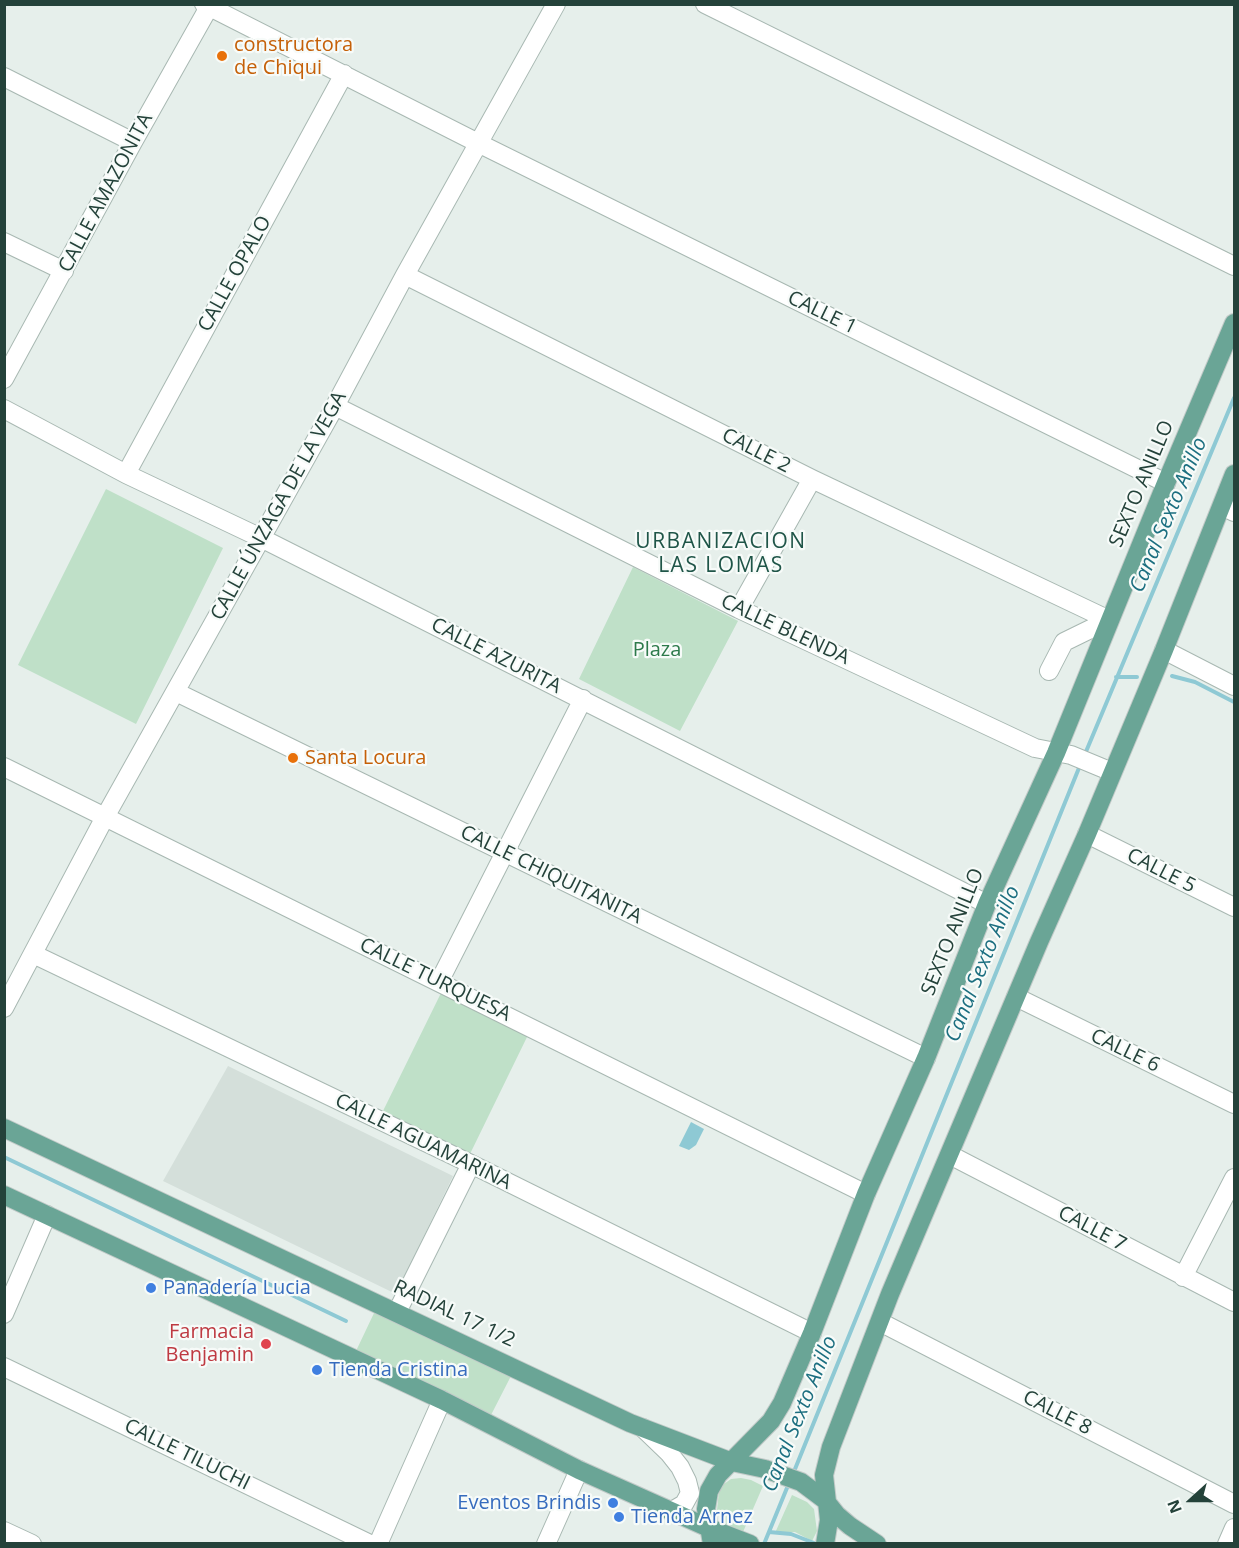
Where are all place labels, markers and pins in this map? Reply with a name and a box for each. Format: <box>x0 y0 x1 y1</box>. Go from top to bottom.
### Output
place label: constructora de Chiqui <box>234 33 353 80</box>
marker: constructora de Chiqui <box>215 49 229 63</box>
place label: Santa Locura <box>305 746 426 770</box>
marker: Santa Locura <box>286 751 300 765</box>
place label: Panadería Lucia <box>163 1276 311 1300</box>
marker: Panadería Lucia <box>144 1281 158 1295</box>
place label: Farmacia Benjamin <box>166 1320 254 1367</box>
marker: Farmacia Benjamin <box>259 1337 273 1351</box>
place label: Tienda Cristina <box>329 1358 468 1382</box>
marker: Tienda Cristina <box>310 1363 324 1377</box>
place label: Eventos Brindis <box>457 1491 601 1515</box>
marker: Eventos Brindis <box>606 1496 620 1510</box>
place label: Tienda Arnez <box>631 1505 753 1529</box>
marker: Tienda Arnez <box>612 1510 626 1524</box>

